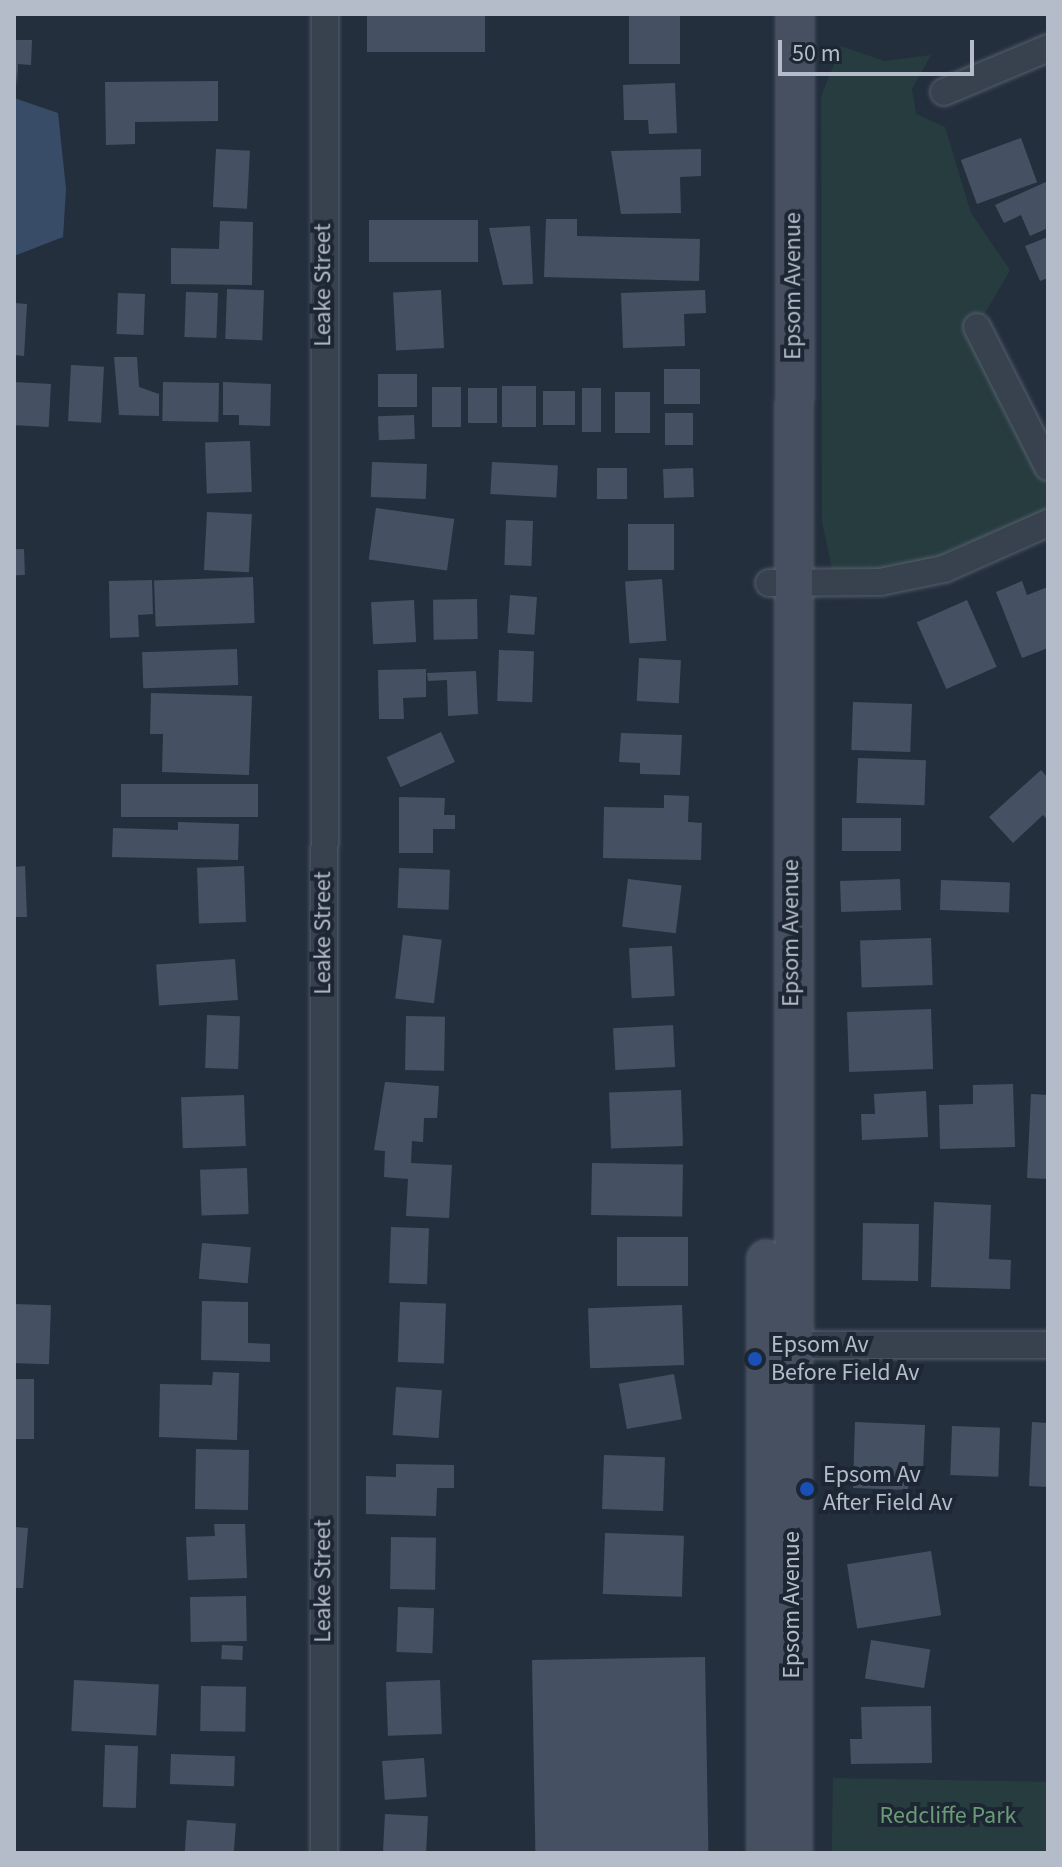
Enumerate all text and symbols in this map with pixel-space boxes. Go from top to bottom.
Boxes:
scale bar [782,24,978,74]
text: 50 m [792,36,841,71]
street label: Epsom Avenue [779,212,807,360]
street label: Leake Street [309,223,337,347]
street label: Epsom Avenue [777,859,805,1007]
street label: Leake Street [309,871,337,995]
place label: Epsom Av Before Field Av [771,1331,919,1387]
marker: Epsom Av Before Field Av [746,1350,764,1368]
place label: Epsom Av After Field Av [823,1461,953,1517]
marker: Epsom Av After Field Av [798,1480,816,1498]
street label: Leake Street [309,1519,337,1643]
street label: Epsom Avenue [778,1531,806,1679]
park label: Redcliffe Park [880,1802,1016,1830]

